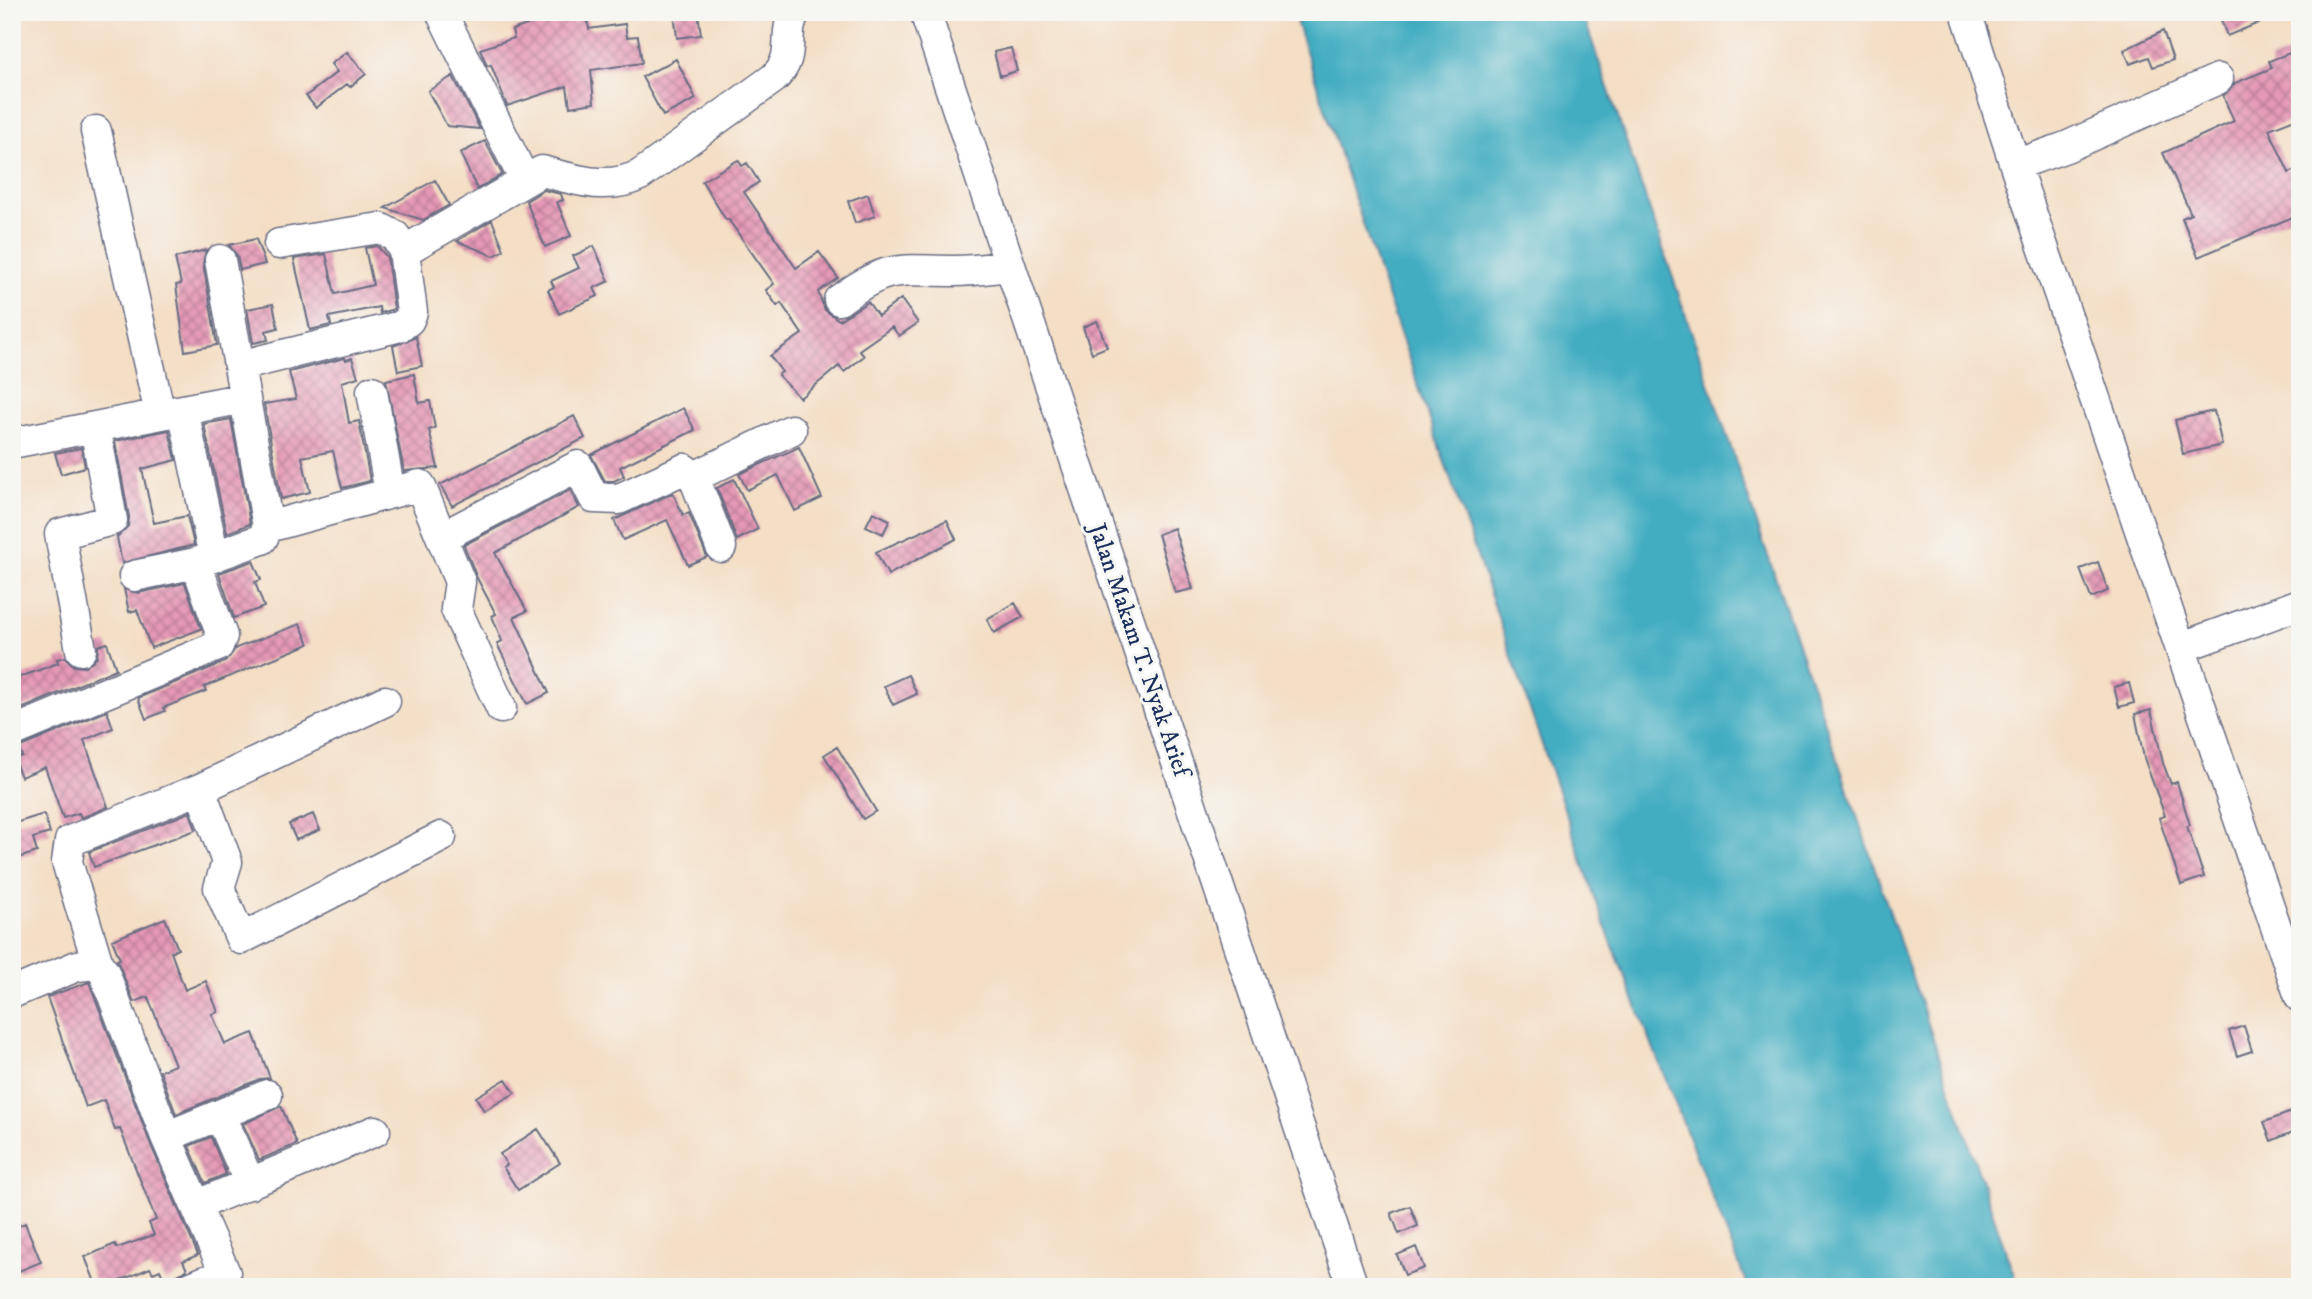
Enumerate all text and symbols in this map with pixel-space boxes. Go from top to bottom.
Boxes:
street label: Jalan Makam T. Nyak Arief [1081,518,1197,784]

